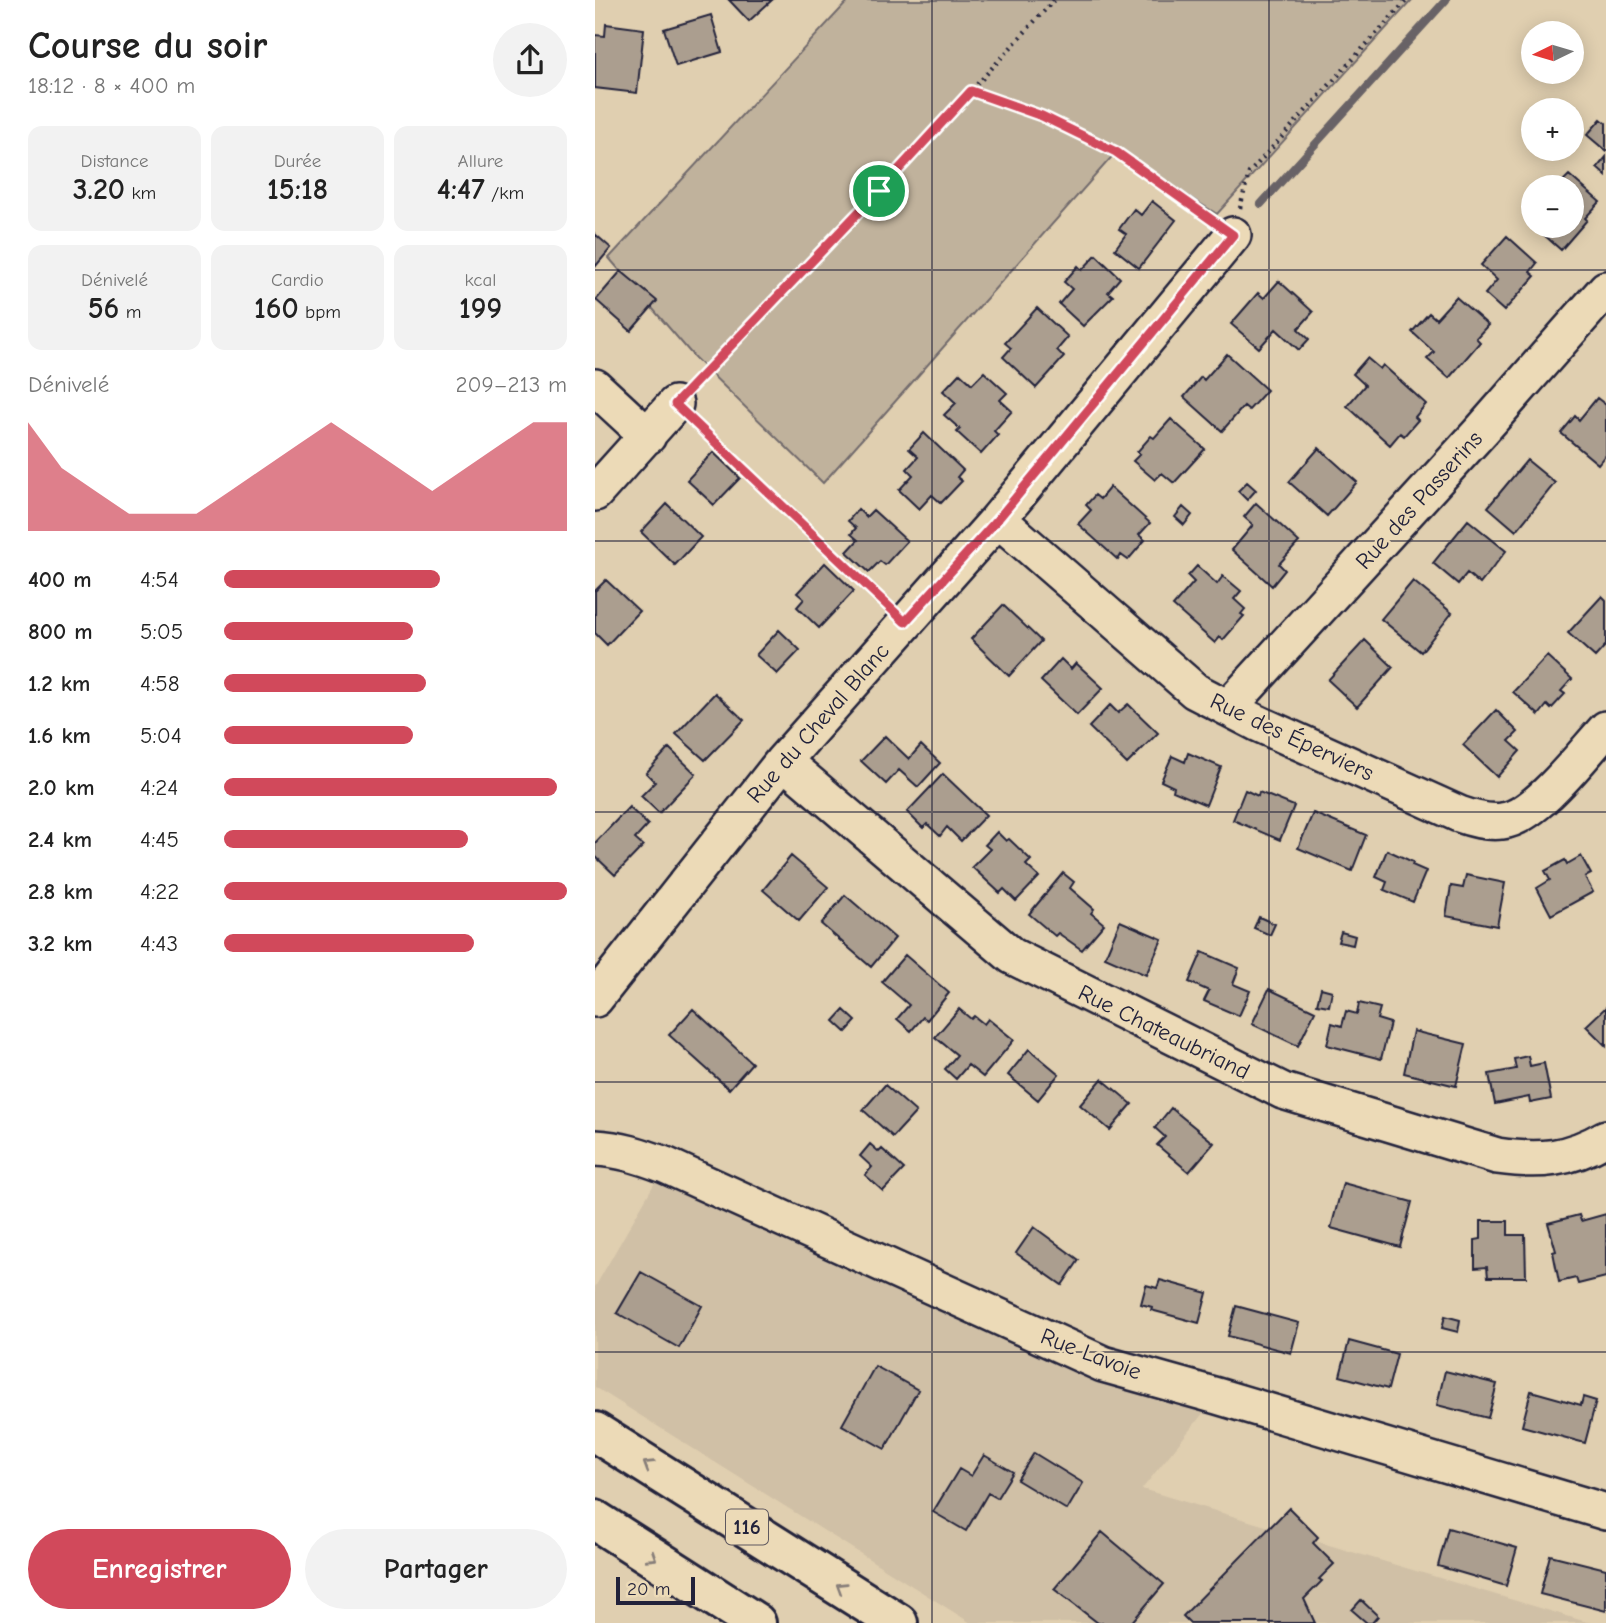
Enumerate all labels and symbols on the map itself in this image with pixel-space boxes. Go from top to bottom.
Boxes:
north arrow [1521,21,1584,84]
pin [849,161,909,221]
street label: Rue des Passerins [1350,425,1488,575]
street label: Rue du Cheval Blanc [741,638,895,808]
street label: Rue des Éperviers [1206,687,1378,787]
street label: Rue Chateaubriand [1074,979,1254,1085]
street label: Rue Lavoie [1037,1322,1145,1386]
one-way arrow [643,1461,656,1474]
road number: 116 [726,1510,768,1544]
one-way arrow [645,1548,658,1561]
scale bar [616,1574,695,1606]
one-way arrow [835,1582,848,1595]

